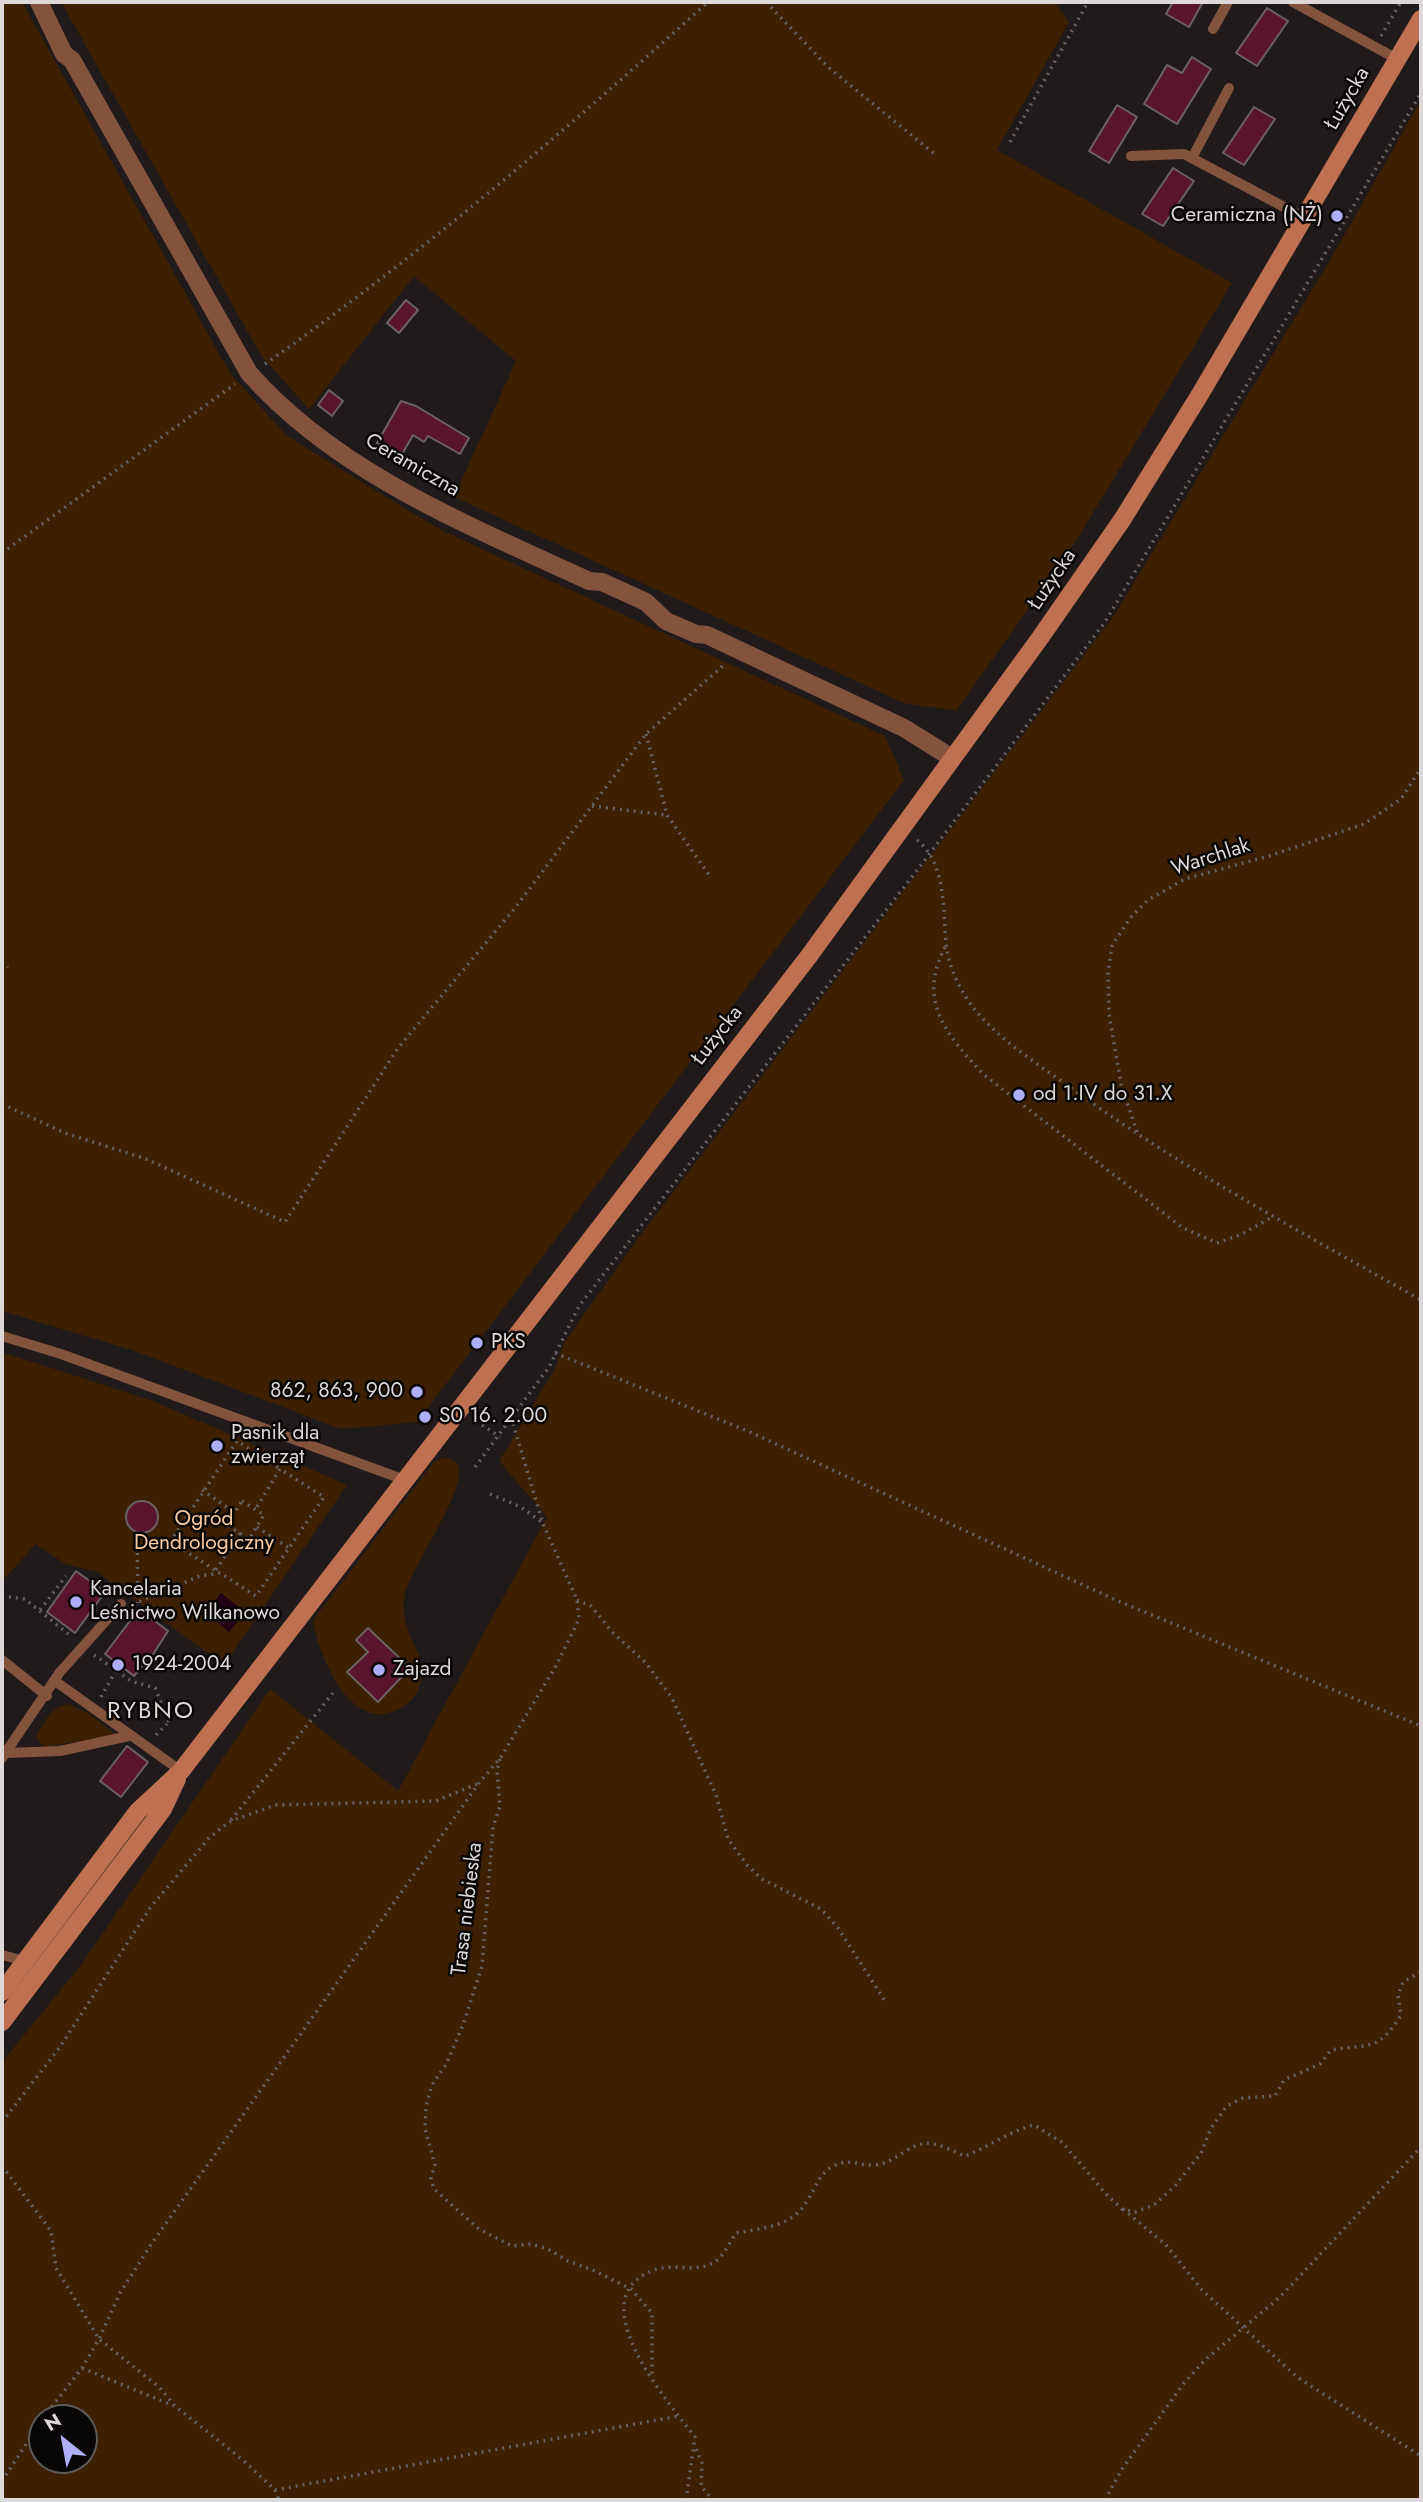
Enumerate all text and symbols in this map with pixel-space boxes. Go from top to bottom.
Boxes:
street label: Łużycka [1320,63,1376,135]
place label: Ceramiczna (NŻ) [1171,203,1323,229]
marker: Ceramiczna (NŻ) [1329,208,1345,224]
street label: Ceramiczna [360,429,464,503]
street label: Łużycka [1024,545,1082,615]
street label: Warchlak [1169,834,1253,882]
street label: Łużycka [687,1001,749,1071]
place label: od 1.IV do 31.X [1033,1082,1172,1108]
marker: od 1.IV do 31.X [1011,1087,1027,1103]
place label: PKS [491,1330,526,1356]
marker: PKS [469,1335,485,1351]
place label: 862, 863, 900 [270,1379,403,1405]
marker: 862, 863, 900 [409,1384,425,1400]
place label: S0 16. 2.00 [439,1404,547,1430]
marker: S0 16. 2.00 [417,1409,433,1425]
place label: Pasnik dla zwierząt [231,1421,319,1471]
marker: Pasnik dla zwierząt [209,1438,225,1454]
park label: Ogród Dendrologiczny [134,1507,274,1557]
place label: Kancelaria Leśnictwo Wilkanowo [90,1577,280,1627]
marker: Kancelaria Leśnictwo Wilkanowo [68,1594,84,1610]
place label: 1924-2004 [132,1652,232,1678]
marker: 1924-2004 [110,1657,126,1673]
place label: Zajazd [393,1657,452,1683]
marker: Zajazd [371,1662,387,1678]
district label: RYBNO [108,1698,194,1726]
street label: Trasa niebieska [447,1841,489,1977]
north arrow [28,2404,98,2474]
text: N [40,2407,66,2438]

